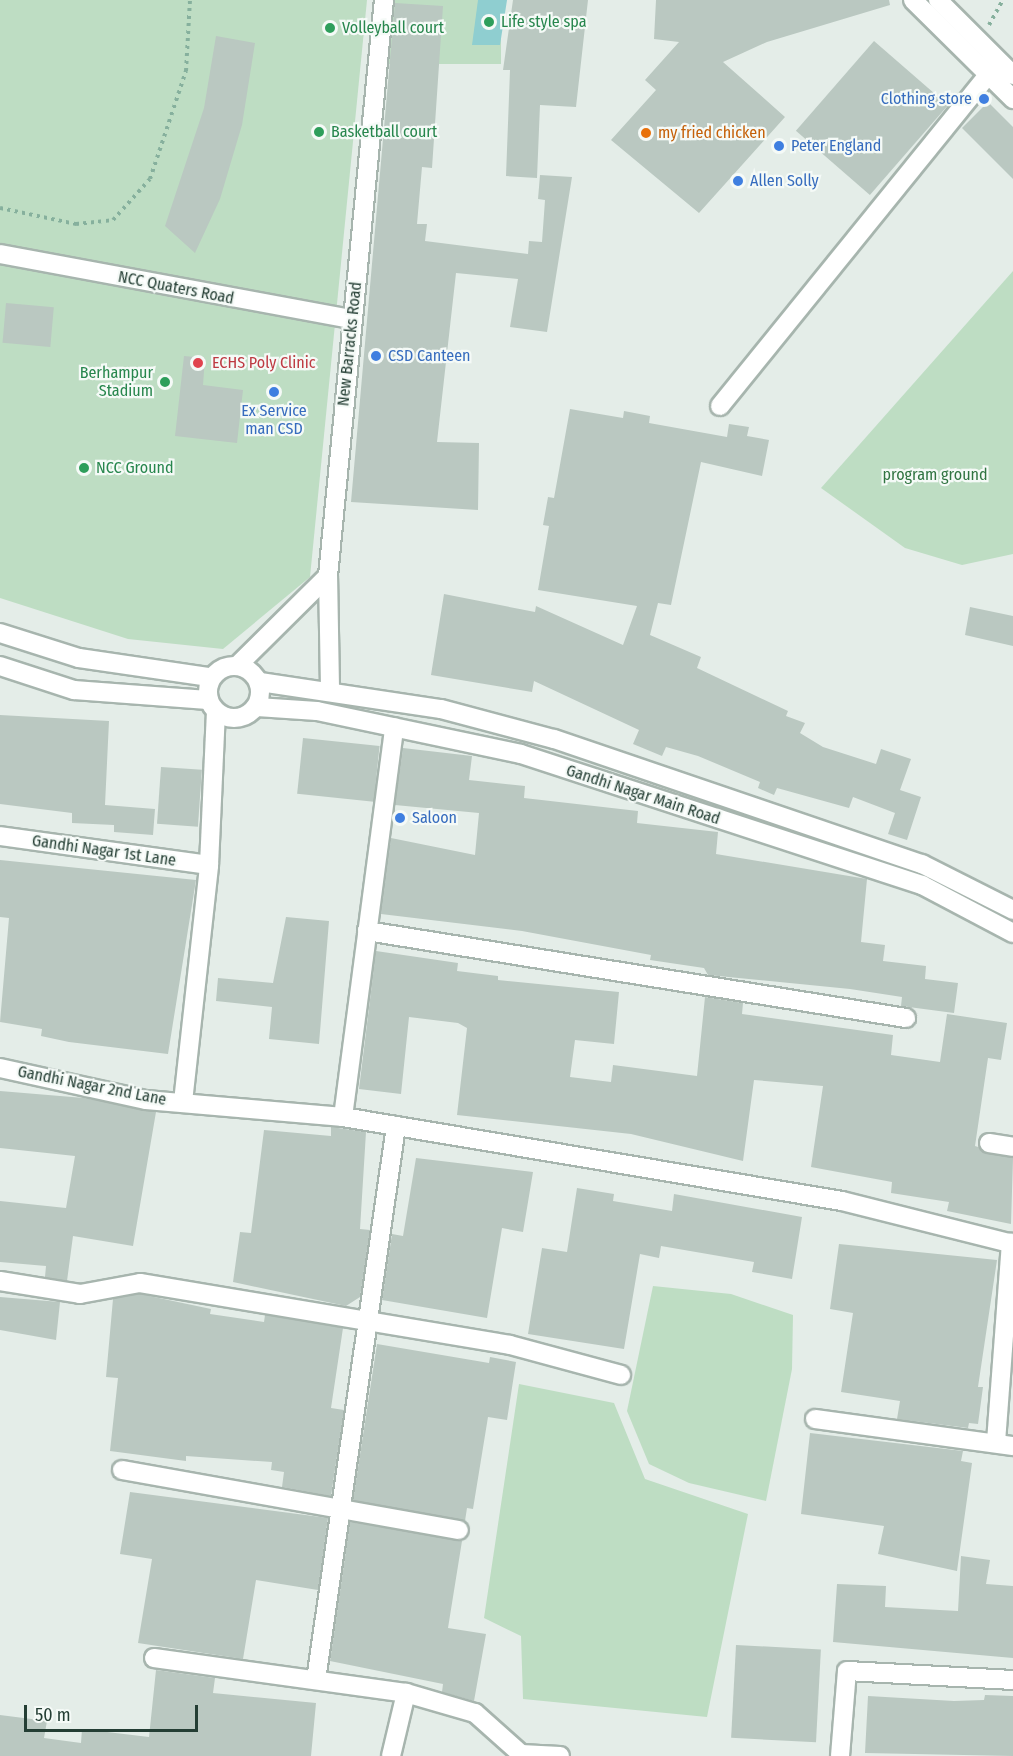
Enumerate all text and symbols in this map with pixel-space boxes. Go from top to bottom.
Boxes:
place label: Life style spa [501,12,587,32]
marker: Life style spa [482,15,496,29]
place label: Volleyball court [342,18,444,38]
marker: Volleyball court [323,21,337,35]
place label: Clothing store [881,89,972,109]
marker: Clothing store [977,92,991,106]
place label: Basketball court [331,122,437,142]
place label: my fried chicken [658,123,766,143]
marker: Basketball court [312,125,326,139]
marker: my fried chicken [639,126,653,140]
place label: Peter England [791,136,881,156]
marker: Peter England [772,139,786,153]
place label: Allen Solly [750,171,819,191]
marker: Allen Solly [731,174,745,188]
street label: NCC Quaters Road [116,267,236,309]
street label: New Barracks Road [334,281,366,407]
place label: CSD Canteen [388,346,470,366]
marker: CSD Canteen [369,349,383,363]
place label: ECHS Poly Clinic [212,353,316,373]
marker: ECHS Poly Clinic [189,354,207,372]
place label: Berhampur Stadium [80,363,153,401]
marker: Berhampur Stadium [158,375,172,389]
marker: Ex Service man CSD [267,385,281,399]
place label: Ex Service man CSD [241,401,307,439]
place label: NCC Ground [96,458,174,478]
marker: NCC Ground [77,461,91,475]
park label: program ground [882,465,988,485]
street label: Gandhi Nagar Main Road [564,761,722,829]
place label: Saloon [412,808,457,828]
marker: Saloon [393,811,407,825]
street label: Gandhi Nagar 1st Lane [31,831,177,871]
street label: Gandhi Nagar 2nd Lane [16,1062,168,1110]
scale bar [27,1693,201,1731]
text: 50 m [35,1704,71,1726]

